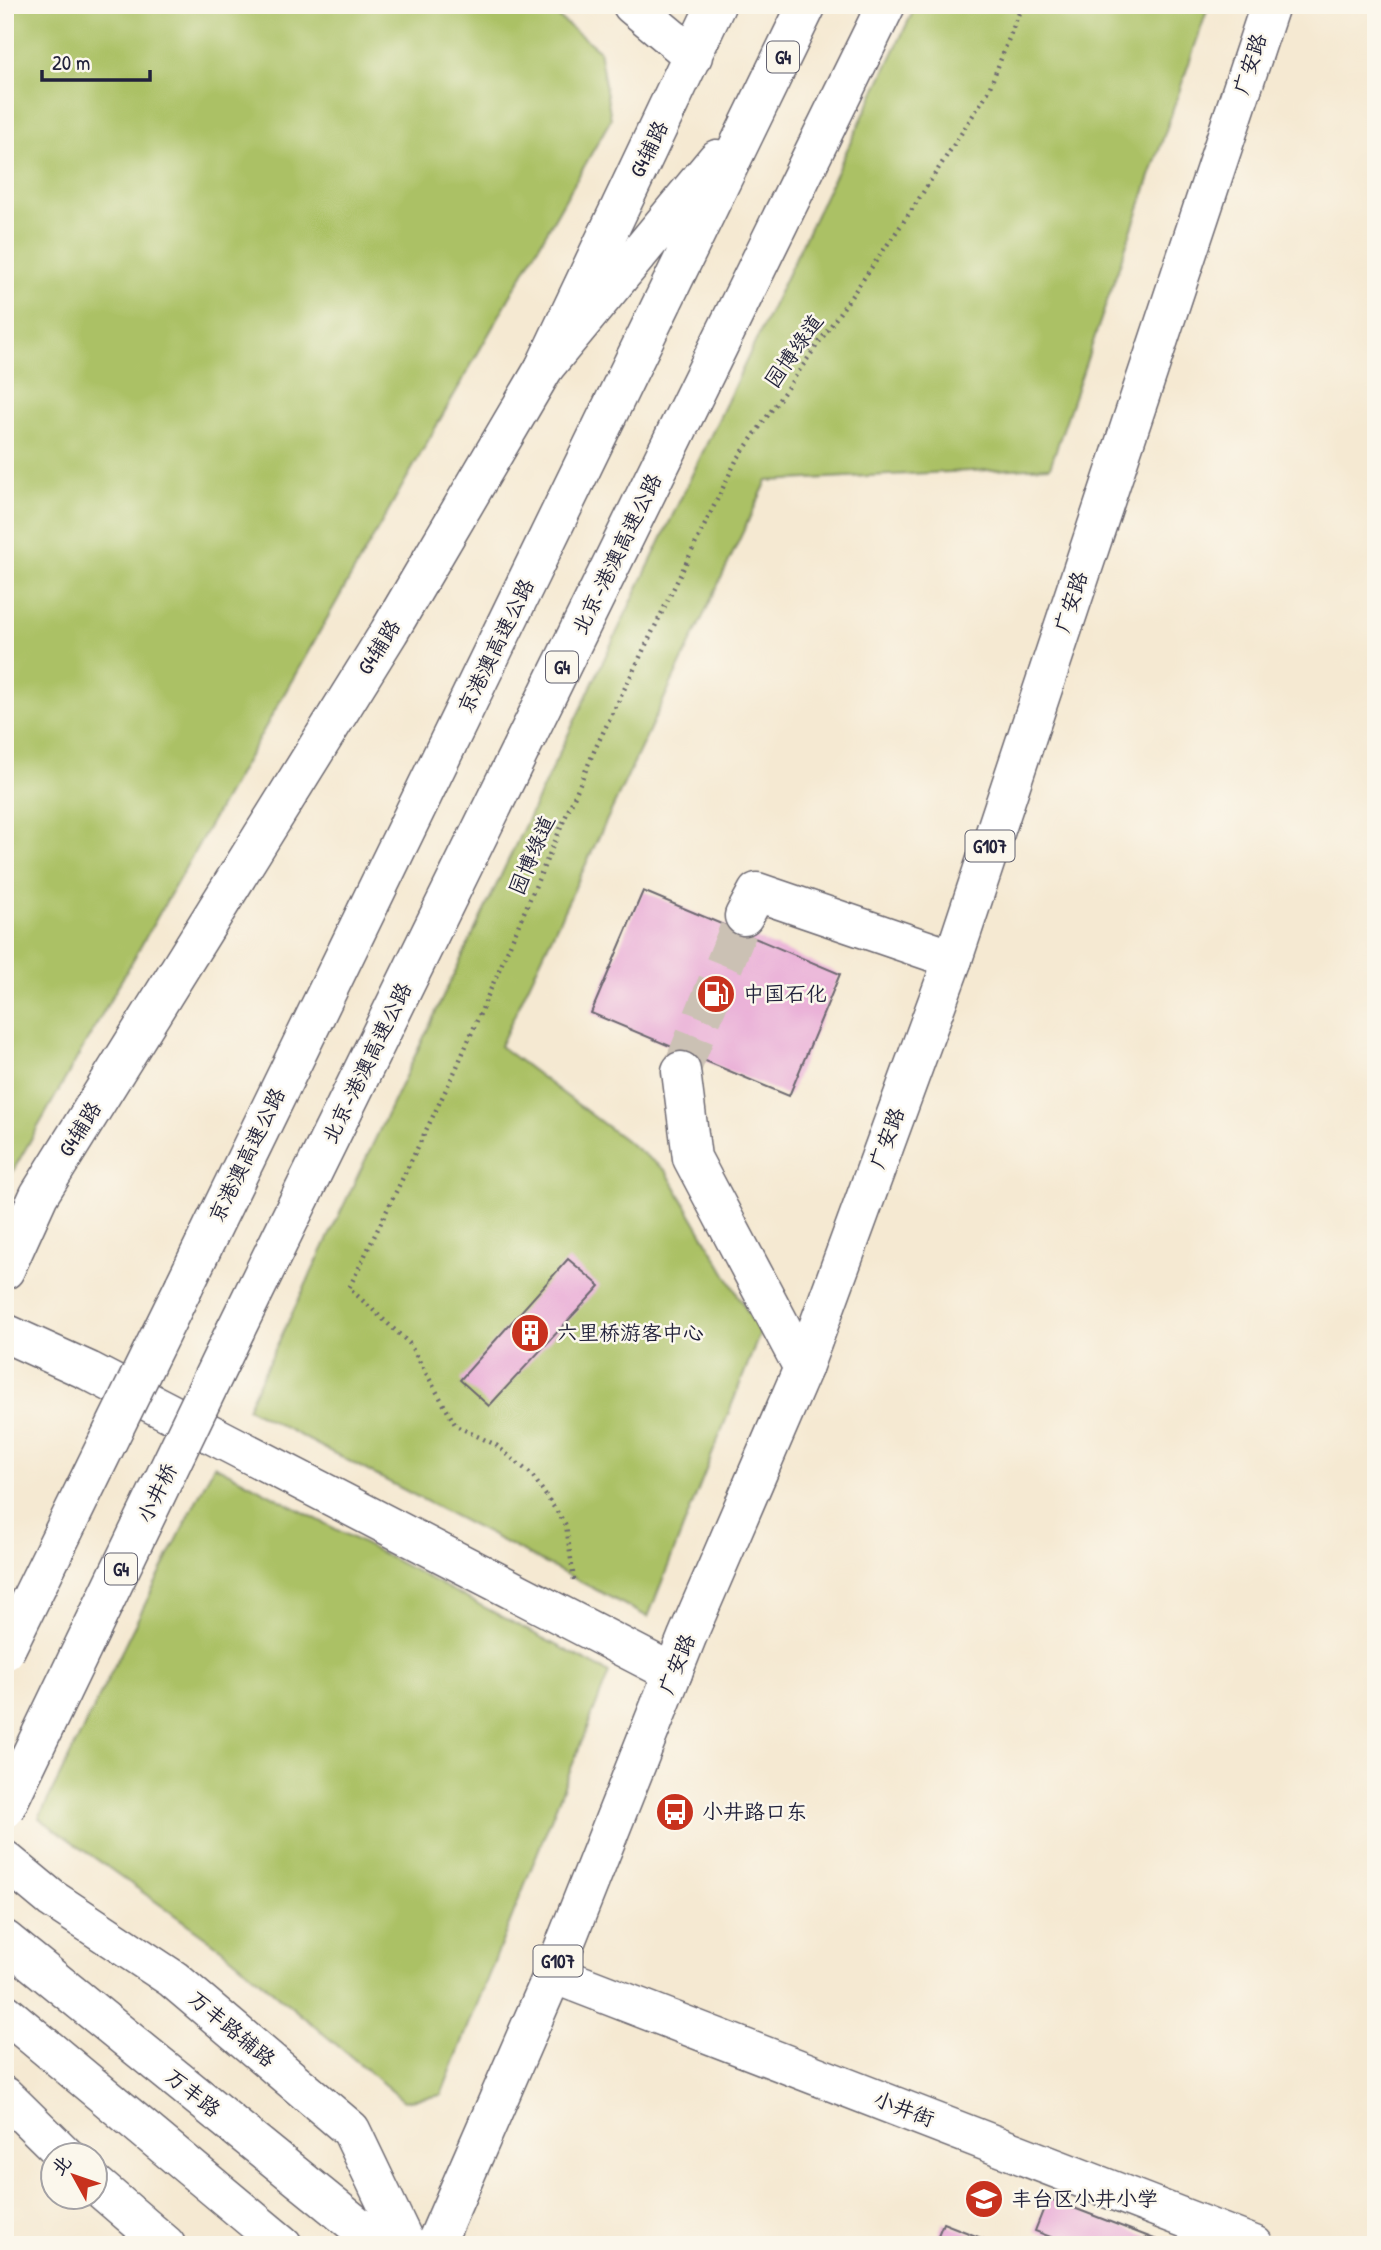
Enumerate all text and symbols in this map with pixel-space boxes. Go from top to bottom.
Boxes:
street label: 广安路 [1226,29,1273,98]
scale bar [42,38,150,82]
road number: G4 [767,41,799,72]
text: 20 m [52,48,90,77]
street label: G4辅路 [622,115,675,182]
street label: 园博绿道 [758,308,830,393]
street label: 北京-港澳高速公路 [565,468,668,639]
street label: 广安路 [1047,567,1094,636]
street label: 京港澳高速公路 [450,573,541,718]
street label: G4辅路 [350,614,407,680]
road number: G4 [546,652,578,682]
street label: 园博绿道 [502,810,561,899]
road number: G107 [965,831,1014,862]
fuel station icon: 中国石化 [695,973,737,1015]
street label: 北京-港澳高速公路 [315,977,418,1148]
place label: 中国石化 [743,979,827,1008]
street label: 京港澳高速公路 [201,1082,292,1227]
street label: G4辅路 [51,1096,108,1162]
street label: 广安路 [862,1103,911,1172]
building icon: 六里桥游客中心 [509,1312,551,1354]
place label: 六里桥游客中心 [557,1318,704,1347]
street label: 小井桥 [130,1458,183,1527]
road number: G4 [105,1554,137,1584]
street label: 广安路 [651,1629,702,1698]
bus stop icon: 小井路口东 [654,1791,696,1833]
place label: 小井路口东 [702,1797,807,1826]
road number: G107 [534,1946,582,1977]
street label: 万丰路辅路 [183,1984,282,2073]
street label: 万丰路 [160,2062,227,2124]
street label: 小井街 [870,2084,939,2133]
north arrow [38,2142,108,2212]
text: 北 [45,2149,77,2181]
school or university icon: 丰台区小井小学 [963,2178,1005,2220]
place label: 丰台区小井小学 [1011,2184,1158,2213]

